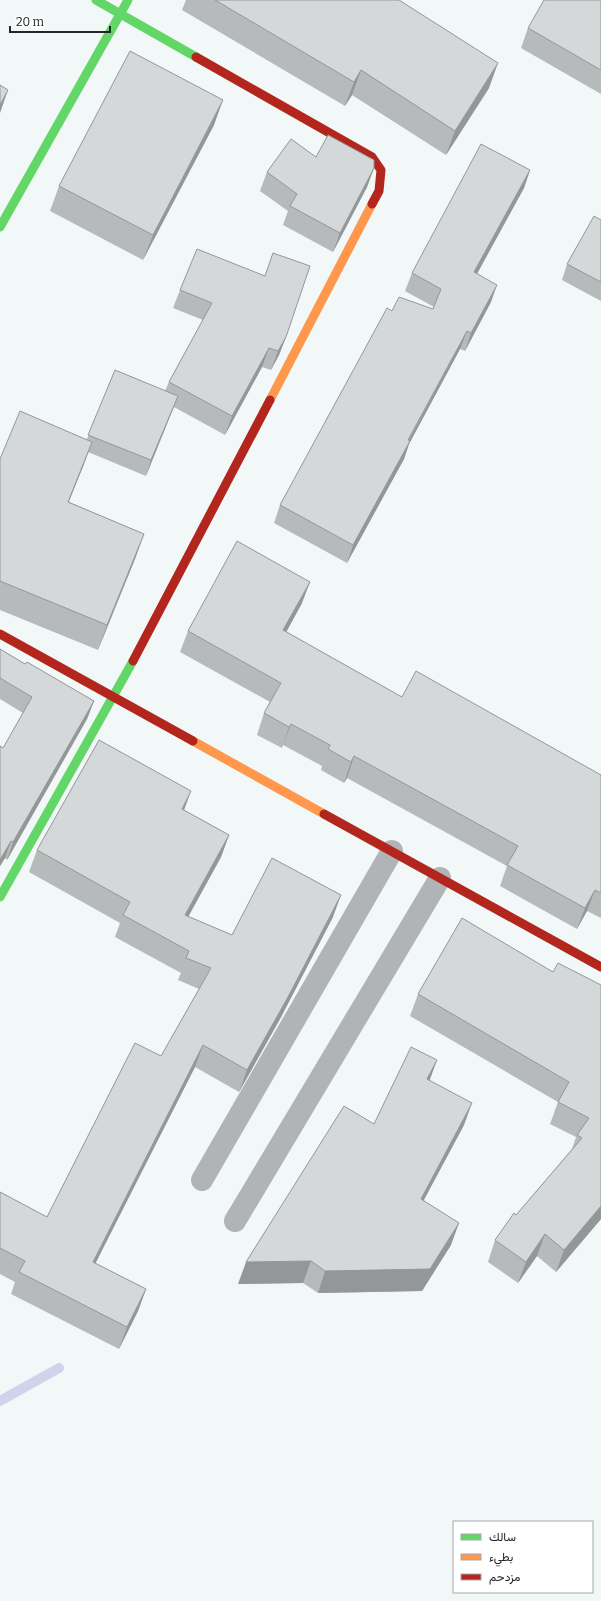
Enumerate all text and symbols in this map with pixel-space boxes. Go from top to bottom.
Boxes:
scale bar [10,8,110,34]
text: 20 m [16,15,45,29]
legend [453,1521,593,1593]
text: سالك [489,1530,516,1544]
text: بطيء [489,1550,513,1567]
text: مزدحم [489,1570,520,1585]

